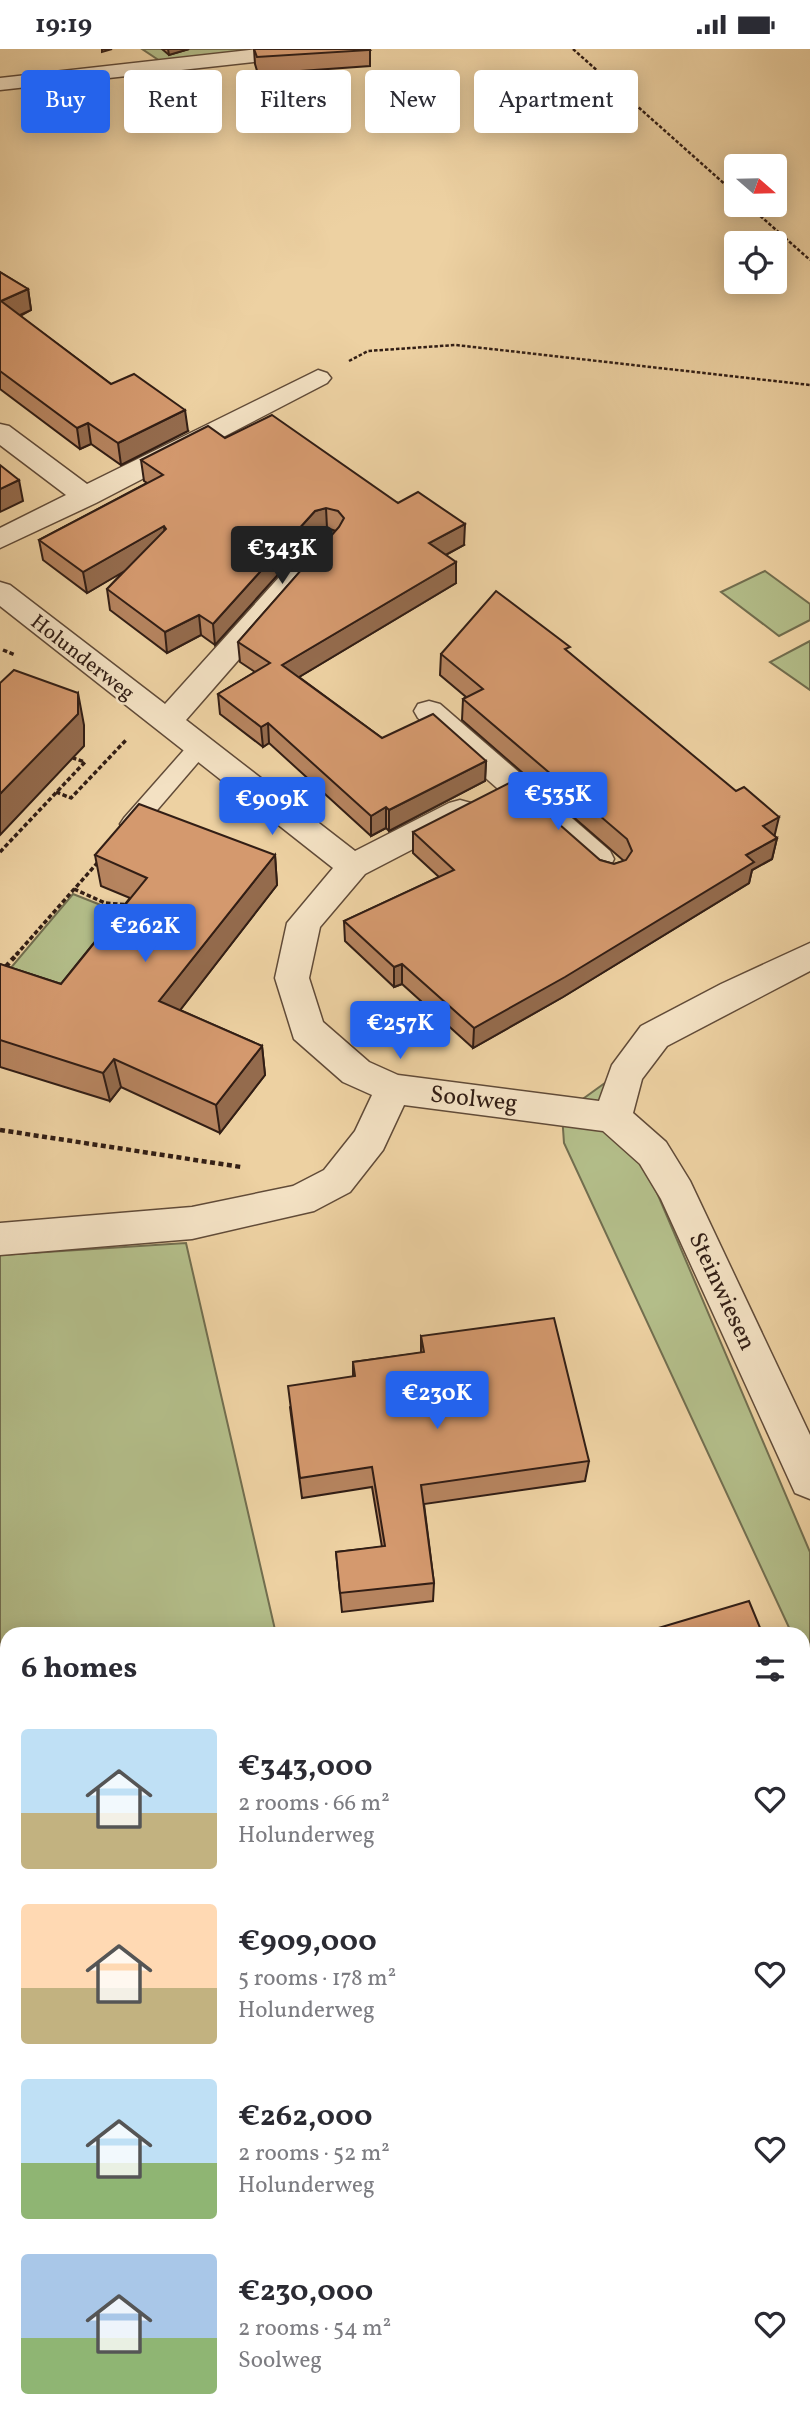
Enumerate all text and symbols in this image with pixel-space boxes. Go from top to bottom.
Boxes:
text: 19:19 [35,7,92,43]
chip: Buy [21,70,110,133]
chip: Rent [124,70,222,133]
chip: Filters [236,70,351,133]
chip: New [365,70,460,133]
chip: Apartment [474,70,638,133]
north arrow [724,154,788,217]
map controls [724,154,787,294]
button: locate [724,231,787,294]
pin: €343K [233,526,331,586]
text: €343K [247,533,317,565]
street label: Holunderweg [24,608,140,708]
pin: €535K [509,773,607,832]
pin: €909K [223,777,321,837]
text: €535K [524,779,592,811]
text: €909K [235,784,309,816]
pin: €262K [96,905,194,964]
text: €262K [110,911,180,943]
pin: €257K [351,1002,449,1061]
text: €257K [366,1008,434,1040]
street label: Soolweg [428,1078,519,1121]
street label: Steinwiesen [679,1227,763,1356]
pin: €230K [388,1371,486,1431]
text: €230K [402,1378,472,1410]
text: 6 homes [21,1648,137,1690]
icon: filters [751,1650,789,1688]
text: €343,000 [238,1746,373,1788]
icon: home [77,1757,161,1841]
icon: heart [751,1780,789,1818]
text: 2 rooms · 66 m² [238,1788,390,1820]
text: Holunderweg [238,1820,375,1852]
text: €909,000 [238,1921,377,1963]
icon: home [77,1932,161,2016]
icon: heart [751,1955,789,1993]
text: 5 rooms · 178 m² [238,1963,396,1995]
text: Holunderweg [238,1995,375,2027]
text: €262,000 [238,2096,372,2138]
icon: home [77,2107,161,2191]
icon: heart [751,2130,789,2168]
text: 2 rooms · 52 m² [238,2138,390,2170]
text: Holunderweg [238,2170,375,2202]
text: €230,000 [238,2271,373,2313]
icon: home [77,2282,161,2366]
icon: heart [751,2305,789,2343]
text: 2 rooms · 54 m² [238,2313,391,2345]
text: Soolweg [238,2345,322,2377]

